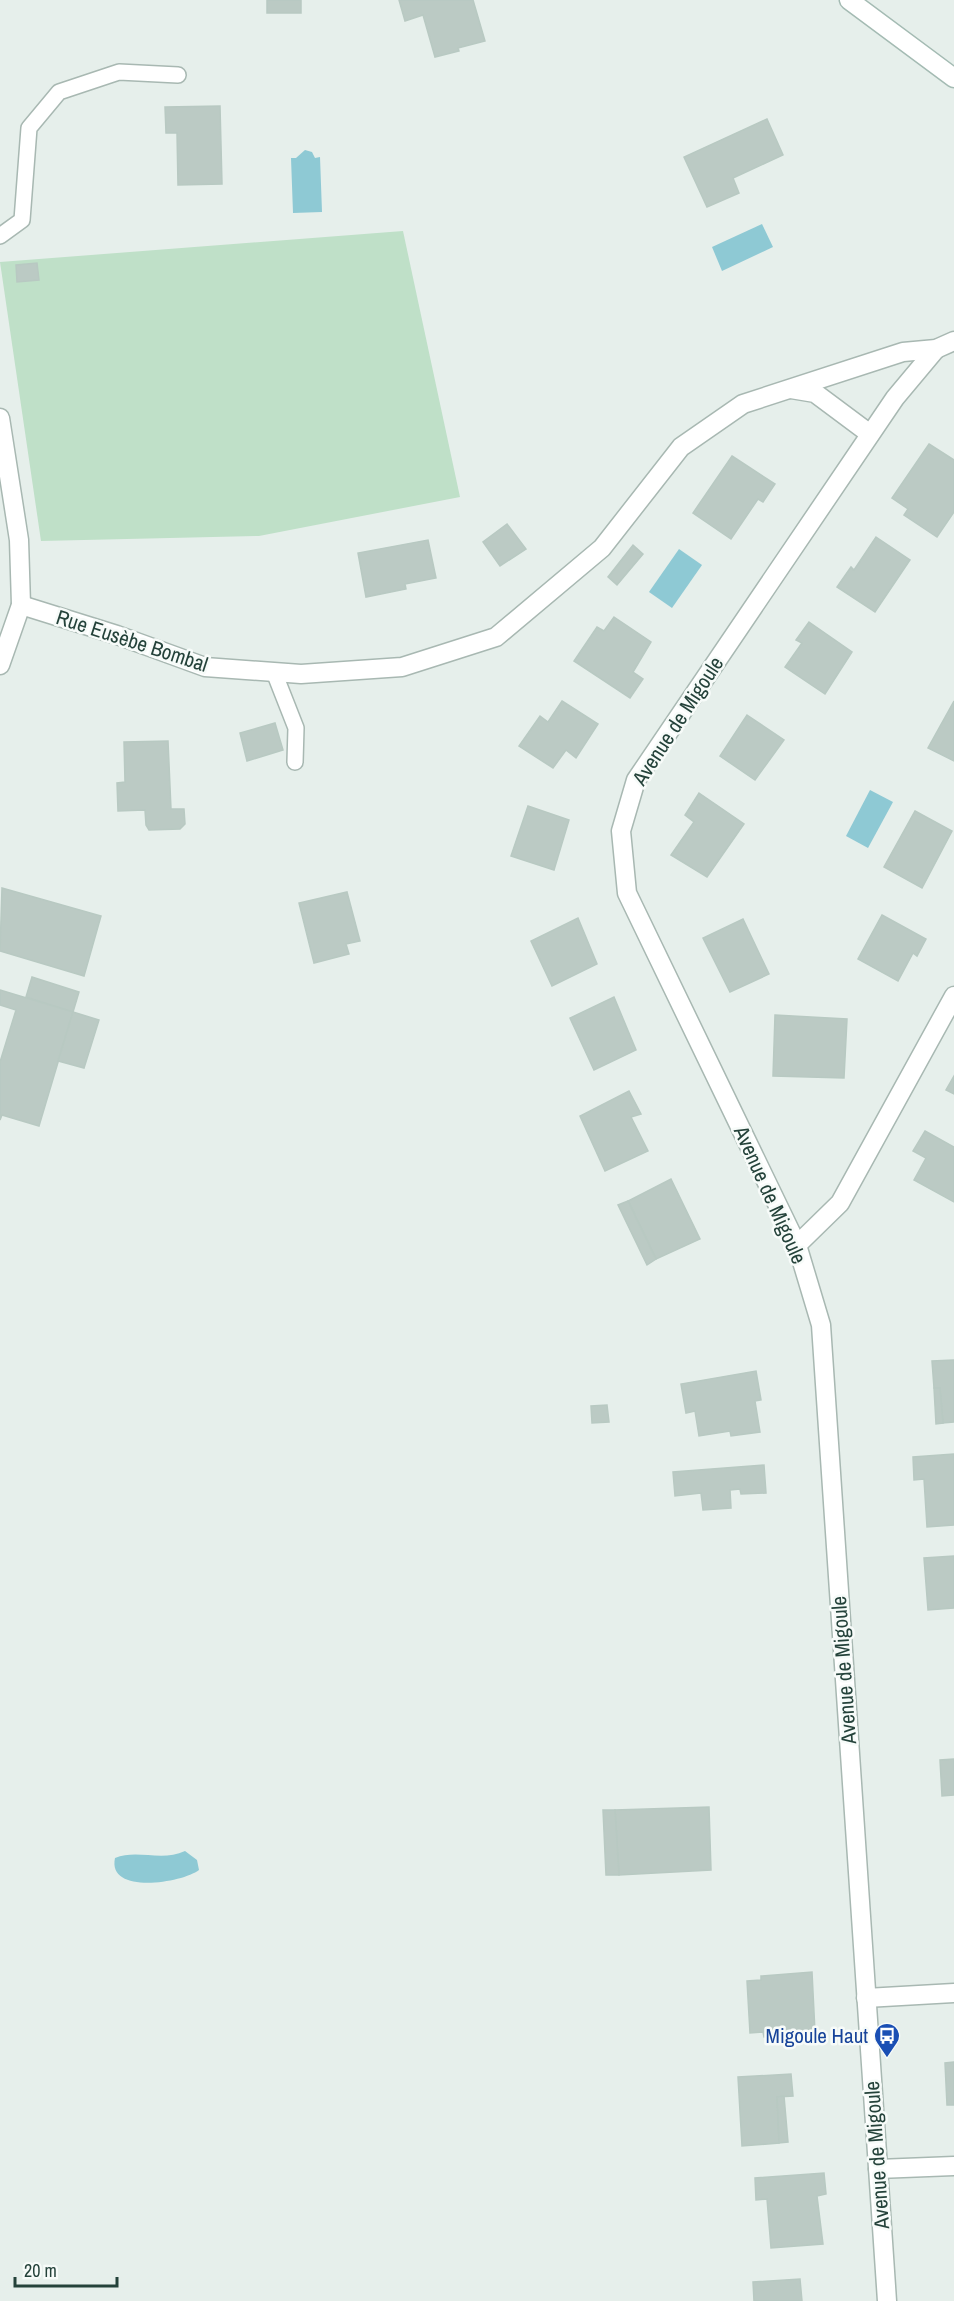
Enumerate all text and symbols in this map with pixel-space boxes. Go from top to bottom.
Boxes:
street label: Rue Eusèbe Bombal [53,602,212,679]
street label: Avenue de Migoule [625,651,730,792]
street label: Avenue de Migoule [727,1120,814,1268]
street label: Avenue de Migoule [824,1595,863,1746]
place label: Migoule Haut [766,2021,868,2050]
bus stop icon: Migoule Haut [872,2021,902,2059]
street label: Avenue de Migoule [857,2080,896,2231]
scale bar [15,2250,117,2288]
text: 20 m [24,2258,57,2283]

